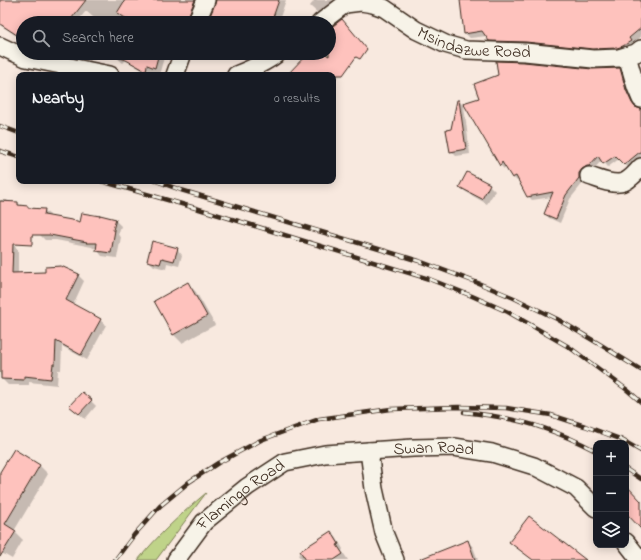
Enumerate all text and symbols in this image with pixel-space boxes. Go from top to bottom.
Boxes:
search box [16,16,336,60]
street label: Msindazwe Road [413,20,533,65]
icon: search [30,27,52,49]
text: Search here [62,27,134,49]
text: Nearby [32,86,84,111]
text: 0 results [274,89,320,108]
street label: Swan Road [393,434,476,463]
map controls [593,440,629,548]
button: + [593,440,629,476]
street label: Flamingo Road [189,453,290,536]
button: − [593,476,629,512]
button: layers [593,512,629,548]

